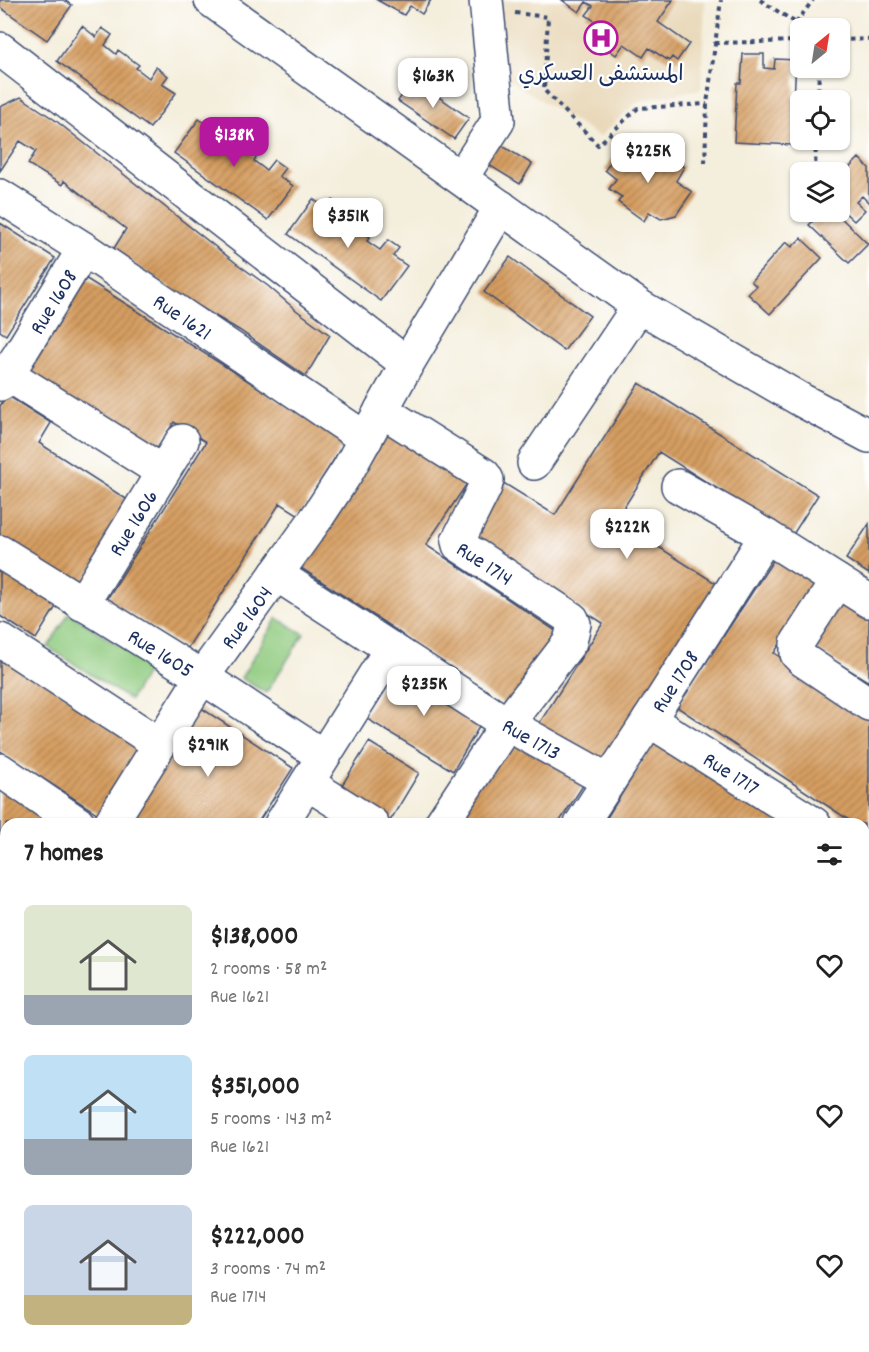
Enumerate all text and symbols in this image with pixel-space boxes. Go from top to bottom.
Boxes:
north arrow [790,18,850,78]
map controls [790,18,850,222]
hospital icon: المستشفى العسكري [583,20,619,56]
pin: $163K [391,58,475,109]
place label: المستشفى العسكري [518,60,684,91]
text: $163K [412,63,454,91]
button: locate [790,90,850,150]
pin: $138K [192,117,276,168]
text: $138K [214,122,254,150]
pin: $225K [606,133,690,184]
text: $225K [625,138,671,166]
button: layers [790,162,850,222]
pin: $351K [306,198,390,249]
text: $351K [327,203,369,231]
street label: Rue 1608 [23,264,87,341]
street label: Rue 1621 [146,288,217,350]
street label: Rue 1606 [103,485,168,563]
pin: $222K [585,509,669,560]
text: $222K [604,514,650,542]
street label: Rue 1714 [449,535,518,595]
street label: Rue 1604 [215,580,282,657]
street label: Rue 1605 [121,623,199,687]
street label: Rue 1708 [645,645,709,720]
pin: $235K [382,666,466,717]
text: $235K [401,671,447,699]
street label: Rue 1713 [495,712,565,770]
pin: $291K [166,727,250,778]
text: $291K [187,732,229,760]
street label: Rue 1717 [696,746,764,805]
text: 7 homes [24,836,104,873]
icon: filters [813,838,846,871]
text: $138,000 [210,919,298,956]
icon: home [72,929,144,1001]
icon: heart [813,949,846,982]
text: 2 rooms · 58 m² [210,956,327,984]
text: Rue 1621 [210,984,269,1012]
text: $351,000 [210,1069,300,1106]
icon: home [72,1079,144,1151]
icon: heart [813,1099,846,1132]
text: 5 rooms · 143 m² [210,1106,332,1134]
text: Rue 1621 [210,1134,269,1162]
text: $222,000 [210,1219,305,1256]
icon: home [72,1229,144,1301]
icon: heart [813,1249,846,1282]
text: 3 rooms · 74 m² [210,1256,326,1284]
text: Rue 1714 [210,1284,266,1312]

